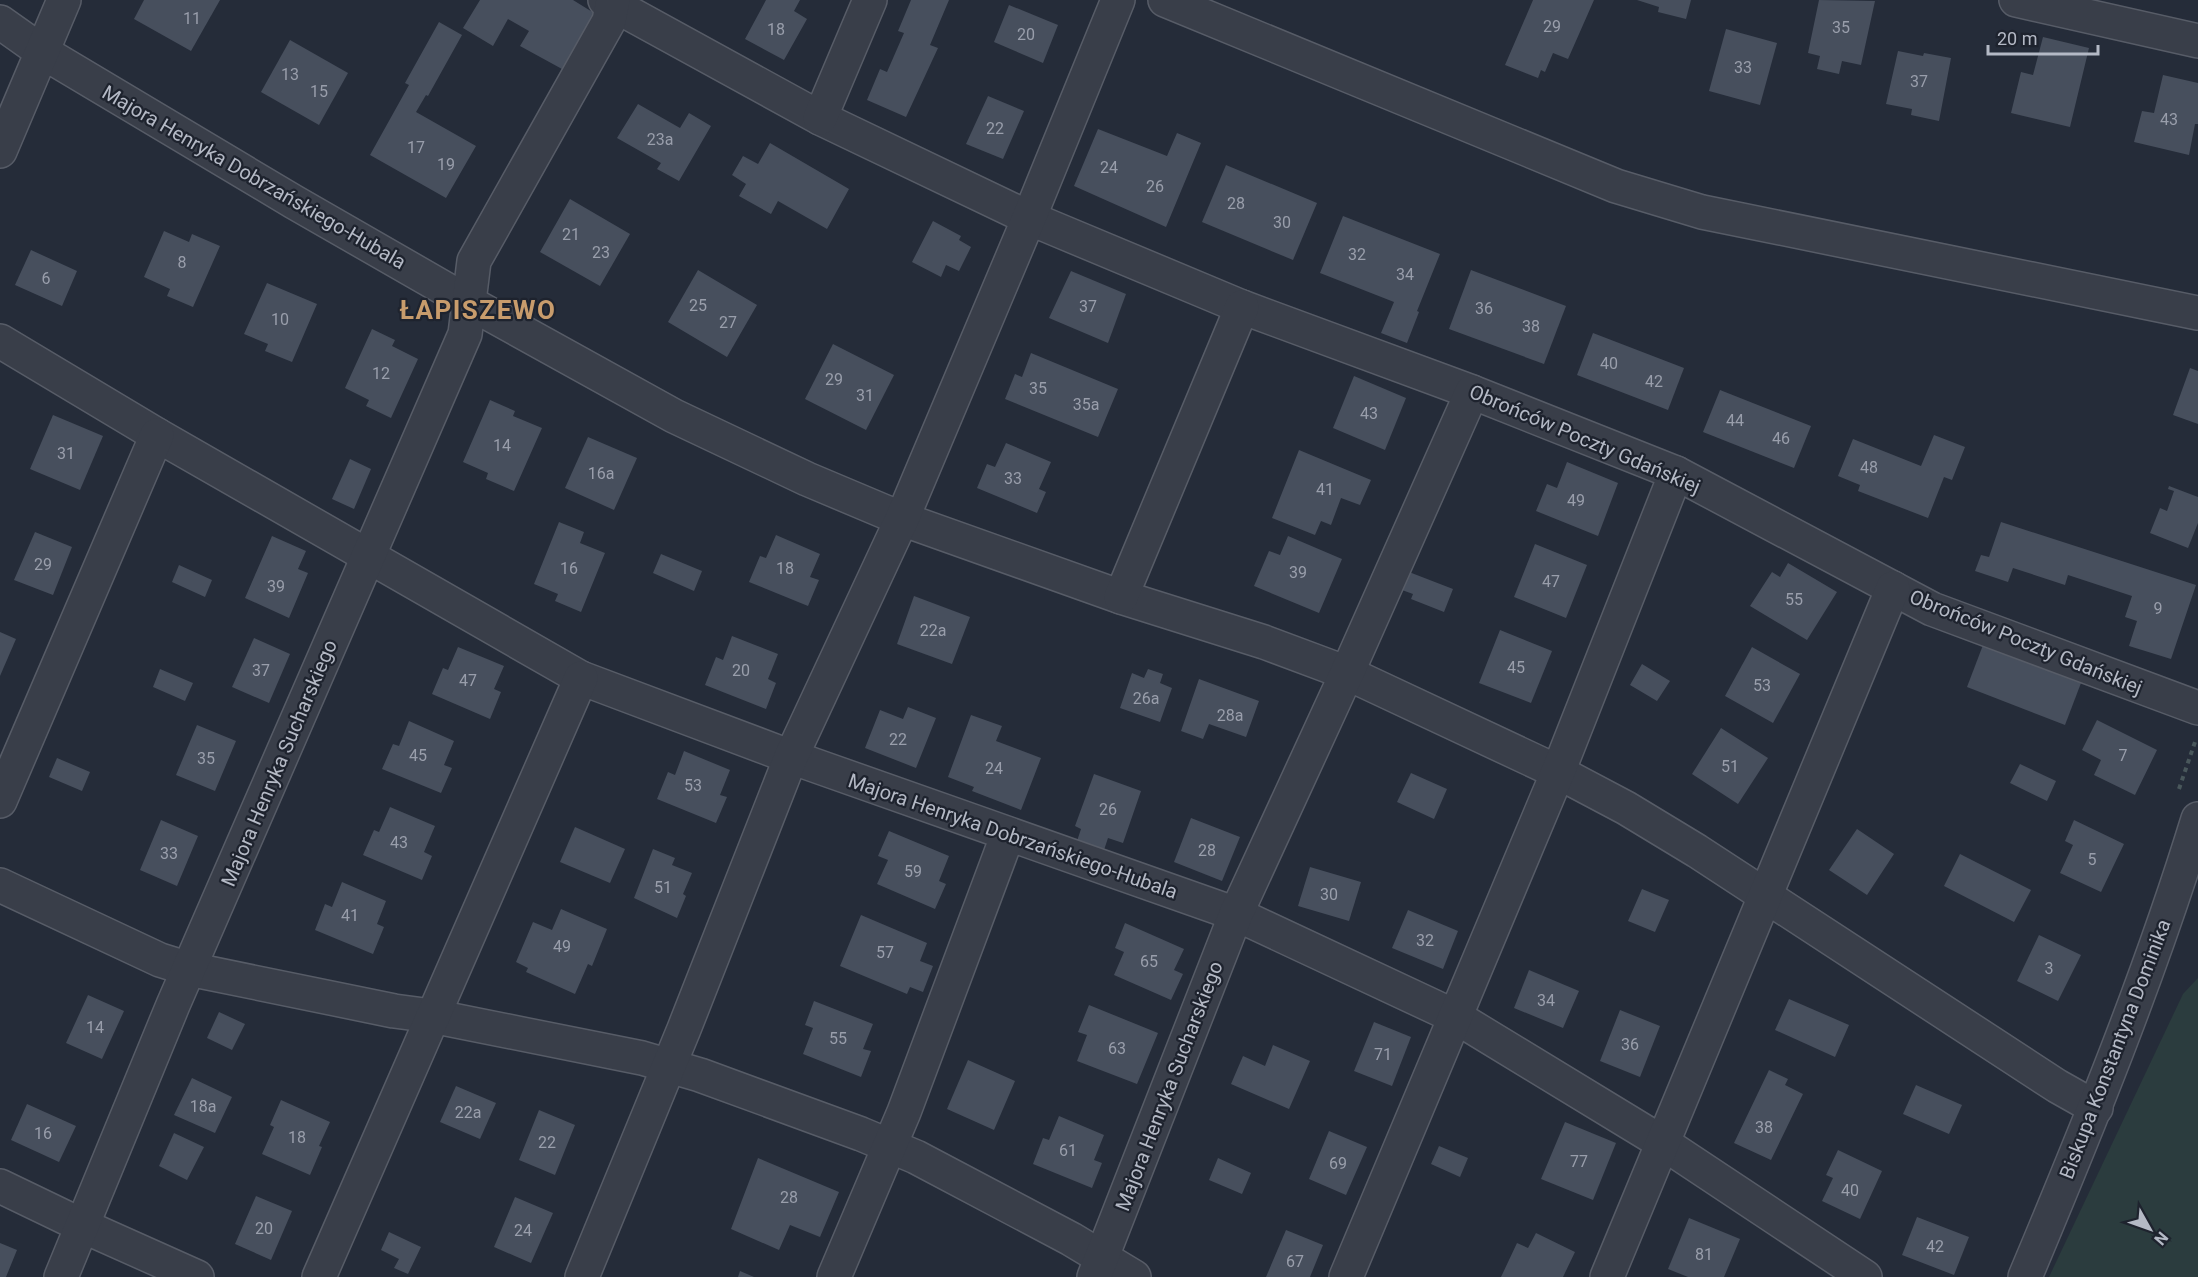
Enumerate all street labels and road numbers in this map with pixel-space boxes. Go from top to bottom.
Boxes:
street label: Majora Henryka Dobrzańskiego-Hubala [98,80,410,274]
street label: Obrońców Poczty Gdańskiej [1466,379,1704,499]
street label: Obrońców Poczty Gdańskiej [1906,584,2146,700]
street label: Majora Henryka Sucharskiego [216,636,342,890]
street label: Majora Henryka Dobrzańskiego-Hubala [845,768,1181,904]
street label: Biskupa Konstantyna Dominika [2054,916,2176,1182]
street label: Majora Henryka Sucharskiego [1110,958,1228,1214]

